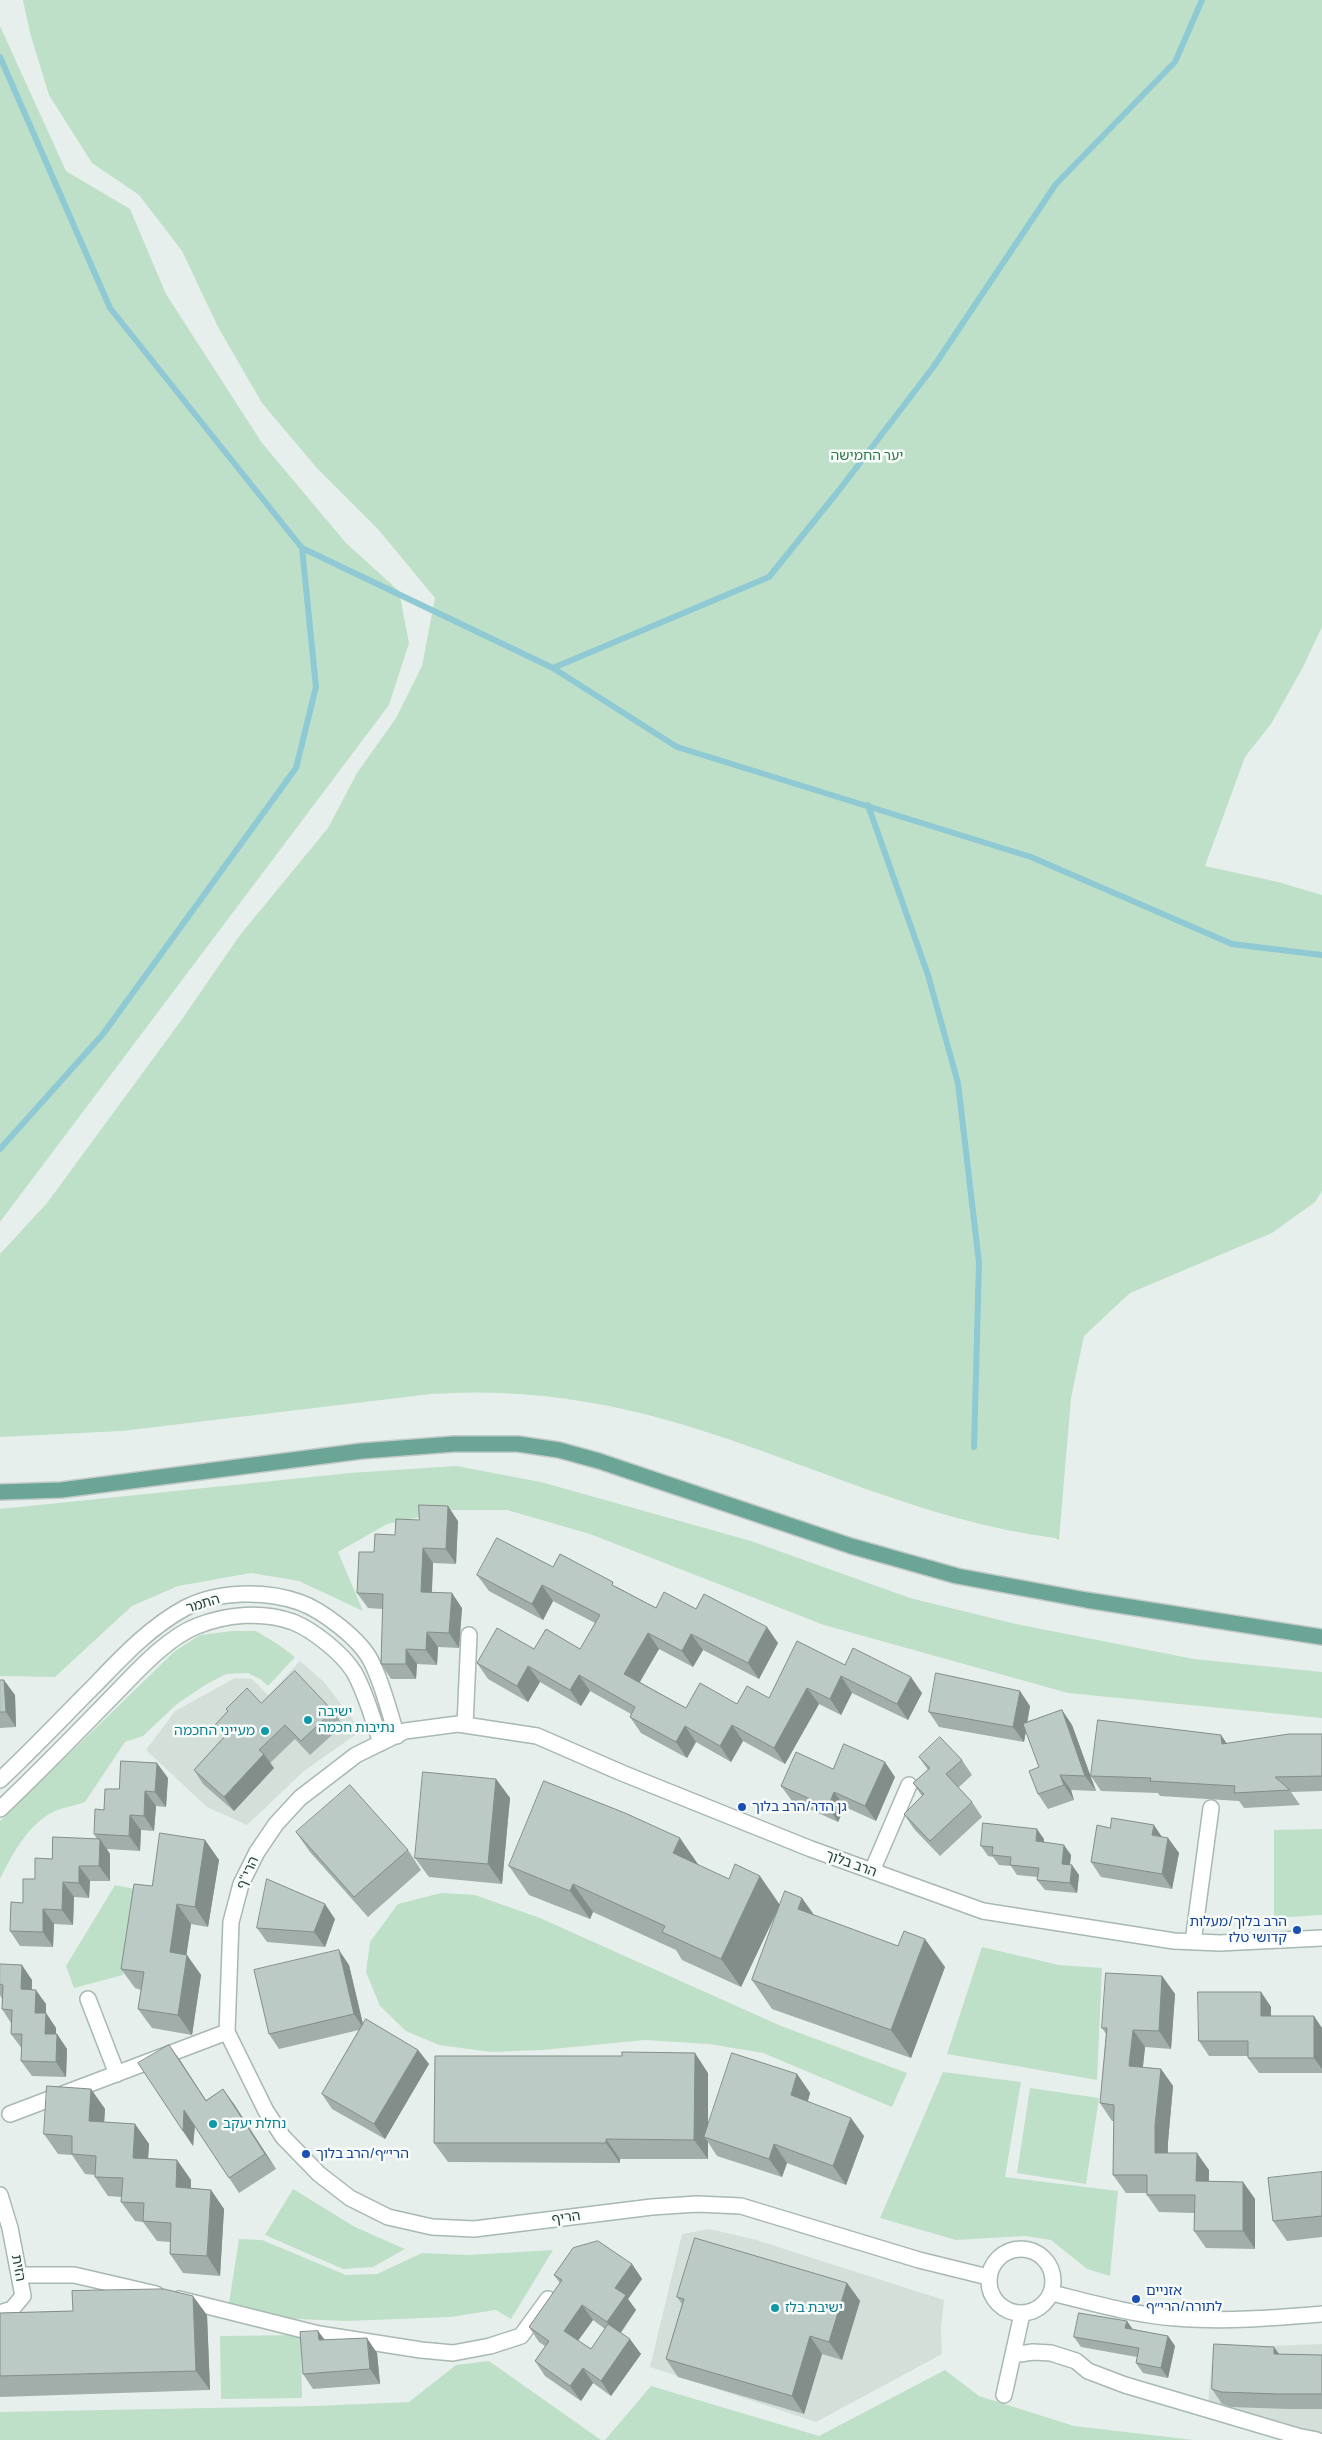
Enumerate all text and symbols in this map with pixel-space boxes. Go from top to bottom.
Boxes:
park label: יער החמישה [831,448,903,464]
street label: התמר [184,1591,222,1617]
place label: ישיבה נתיבות חכמה [318,1704,395,1736]
marker: ישיבה נתיבות חכמה [302,1714,314,1726]
place label: מעייני החכמה [174,1723,255,1739]
marker: מעייני החכמה [259,1725,271,1737]
place label: גן הדר/הרב בלוך [752,1799,847,1815]
marker: גן הדר/הרב בלוך [736,1801,748,1813]
street label: הרב בלוך [823,1847,879,1881]
street label: הרי"ף [233,1854,263,1892]
place label: הרב בלוך/מעלות קדושי טלז [1189,1914,1287,1946]
marker: הרב בלוך/מעלות קדושי טלז [1291,1924,1303,1936]
place label: נחלת יעקב [223,2116,286,2132]
marker: נחלת יעקב [207,2118,219,2130]
place label: הרי״ף/הרב בלוך [316,2146,409,2162]
marker: הרי״ף/הרב בלוך [300,2148,312,2160]
street label: הריף [551,2208,581,2228]
street label: הזית [7,2253,29,2283]
place label: אזניים לתורה/הרי״ף [1146,2283,1222,2316]
marker: אזניים לתורה/הרי״ף [1130,2293,1142,2305]
place label: ישיבת בלז [785,2300,843,2316]
marker: ישיבת בלז [769,2302,781,2314]

